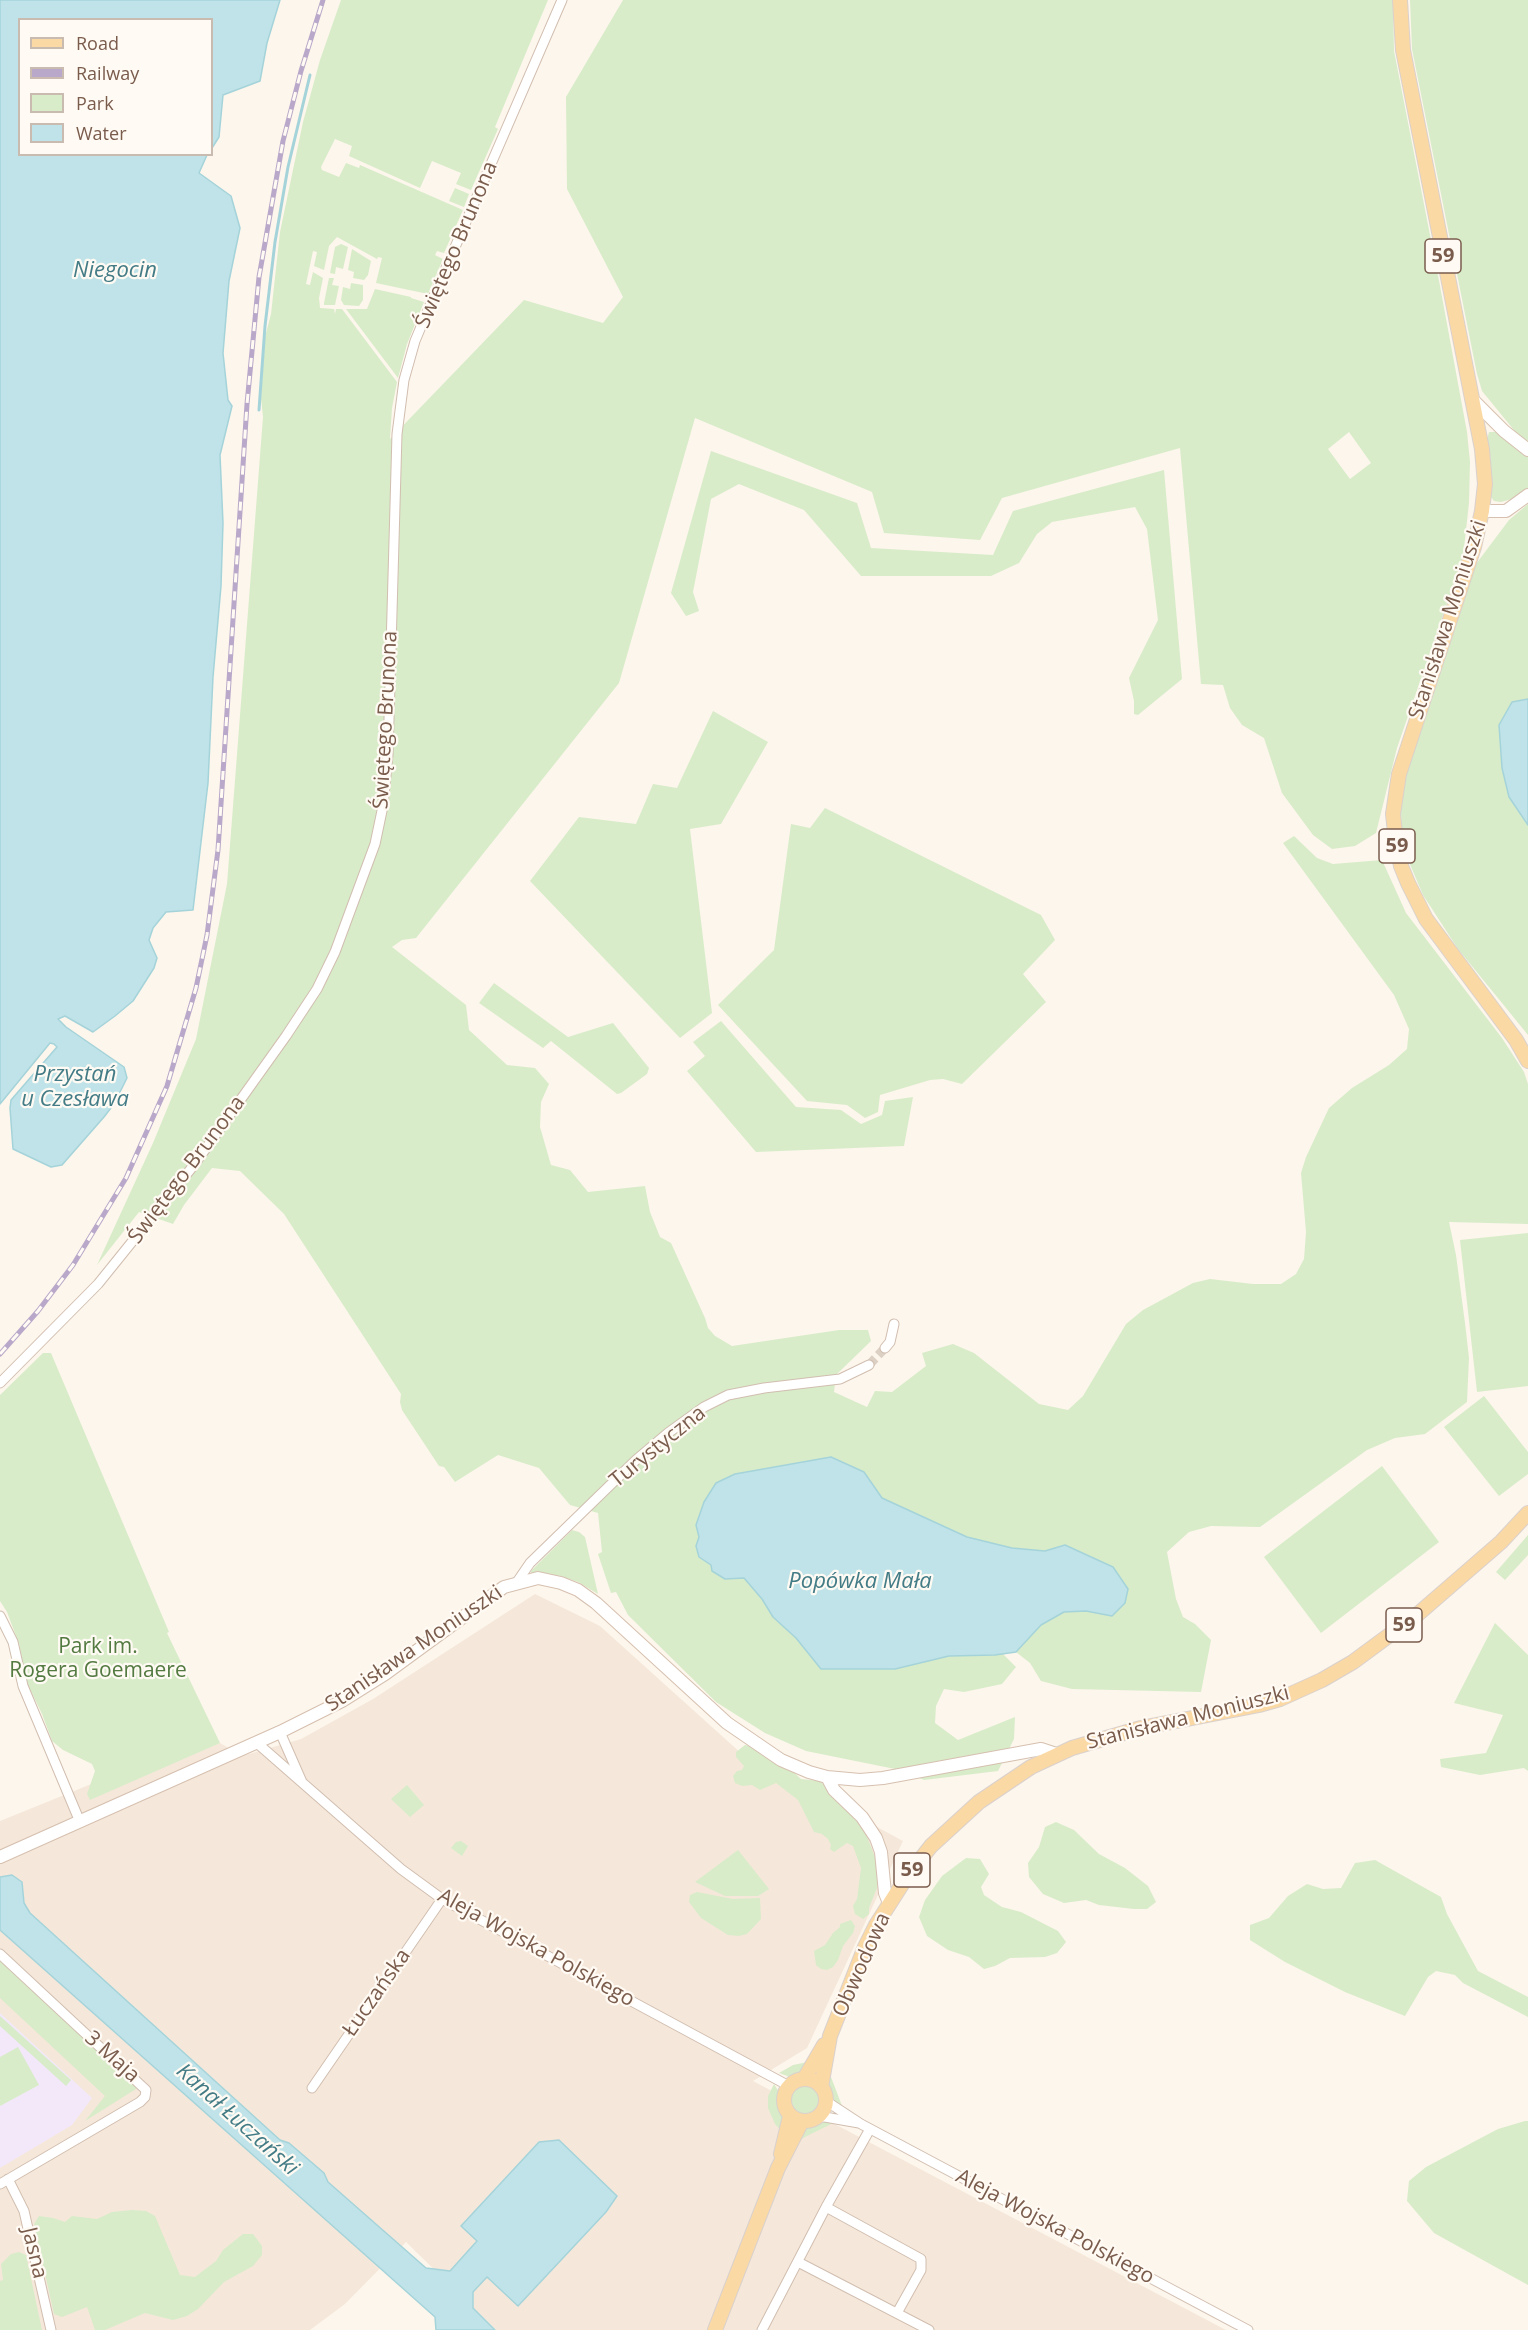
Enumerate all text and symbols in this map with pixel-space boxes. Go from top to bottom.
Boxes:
legend [18,18,213,156]
text: Road [76,31,119,55]
text: Railway [76,61,139,85]
text: Park [76,91,114,115]
text: Water [76,121,127,145]
street label: Świętego Brunona [410,158,504,332]
road number: 59 [1425,239,1461,273]
water label: Niegocin [73,258,157,284]
street label: Stanisława Moniuszki [1404,517,1492,723]
street label: Świętego Brunona [369,630,403,810]
road number: 59 [1379,829,1415,863]
water label: Przystań u Czesława [21,1062,129,1114]
street label: Świętego Brunona [123,1091,251,1249]
street label: Turystyczna [605,1401,711,1493]
water label: Popówka Mała [788,1569,932,1595]
street label: Stanisława Moniuszki [321,1580,507,1718]
road number: 59 [1386,1608,1422,1642]
park label: Park im. Rogera Goemaere [9,1634,187,1684]
street label: Stanisława Moniuszki [1084,1681,1292,1755]
road number: 59 [894,1853,930,1887]
street label: Aleja Wojska Polskiego [433,1883,639,2013]
street label: Obwodowa [828,1909,896,2021]
street label: Łuczańska [338,1944,416,2042]
street label: 3 Maja [79,2026,145,2088]
water label: Kanał Łuczański [171,2058,303,2182]
street label: Aleja Wojska Polskiego [952,2164,1158,2290]
street label: Jasna [16,2225,52,2281]

